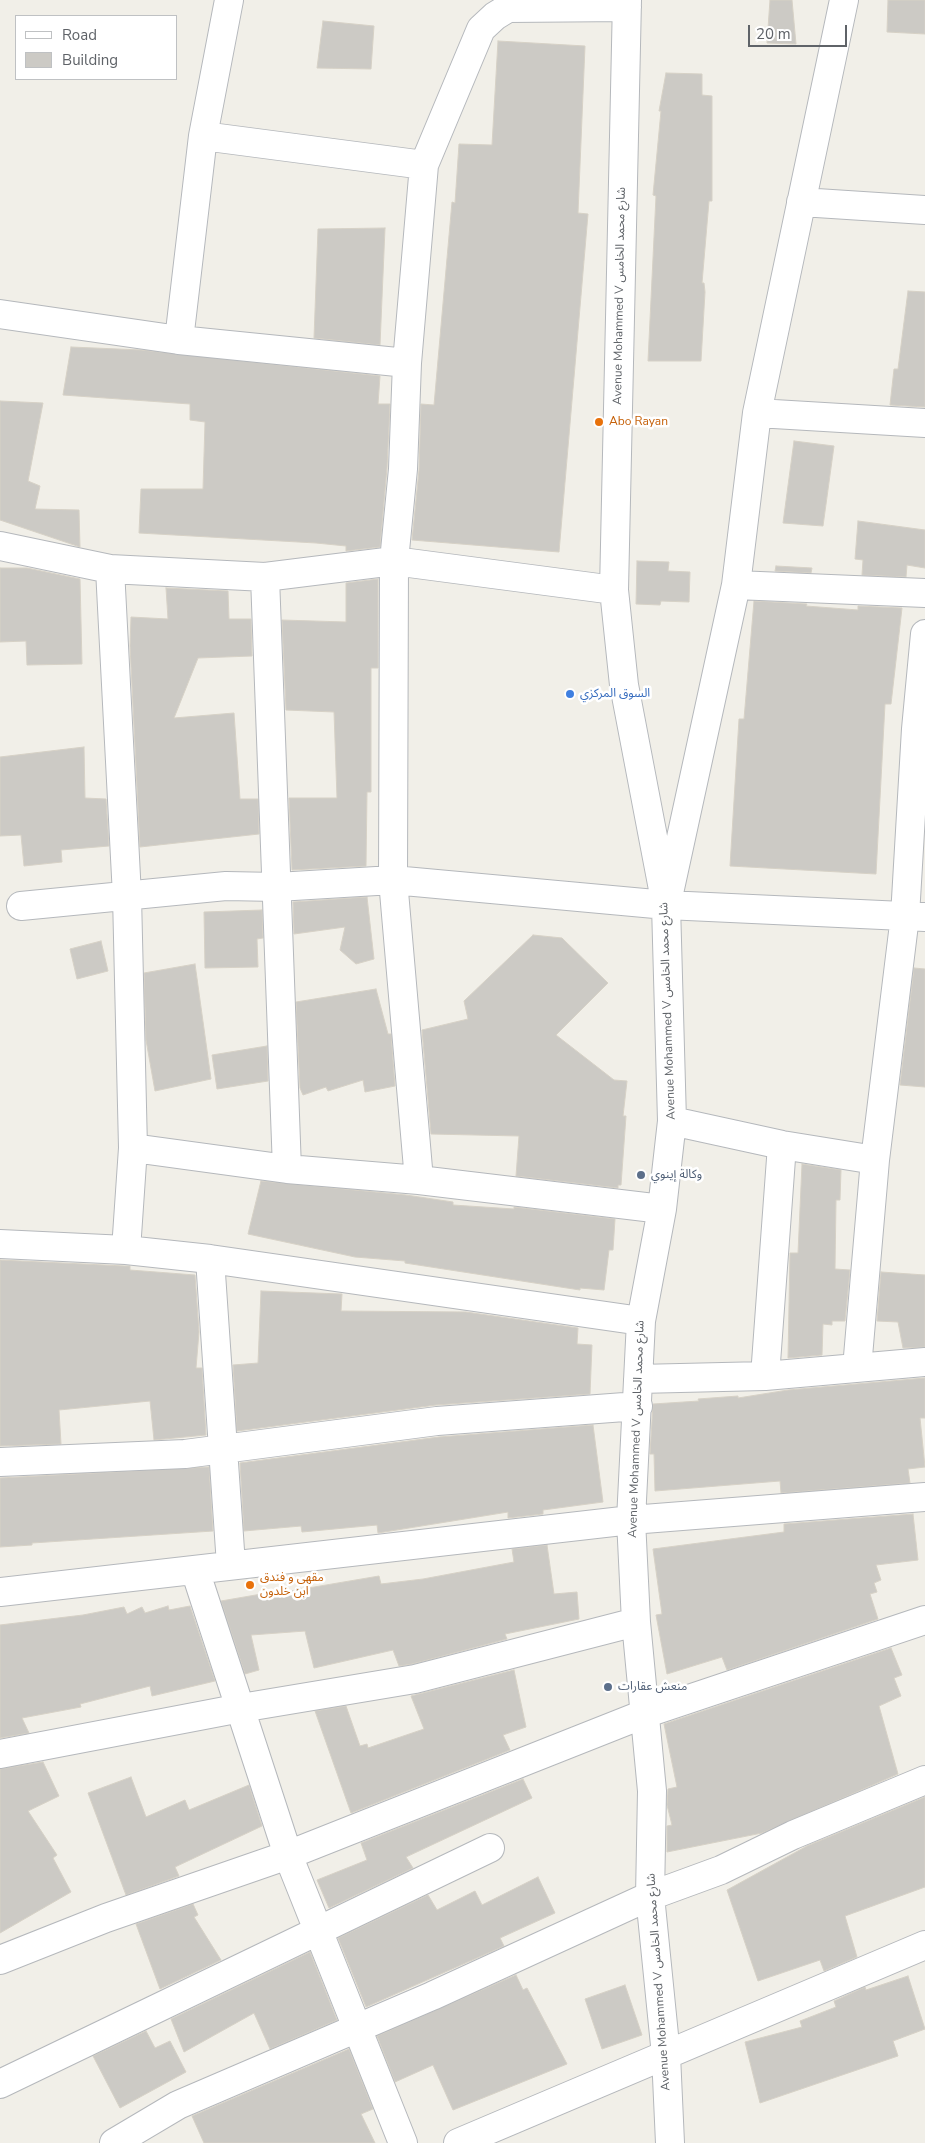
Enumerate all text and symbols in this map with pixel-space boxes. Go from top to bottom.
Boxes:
legend [15,15,178,80]
scale bar [750,15,849,47]
text: 20 m [756,24,791,44]
text: Road [62,25,97,45]
text: Building [62,50,118,70]
street label: Avenue Mohammed V شارع محمد الخامس [611,187,629,405]
place label: Abo Rayan [609,415,668,429]
marker: Abo Rayan [593,416,605,428]
place label: السوق المركزي [580,687,650,701]
marker: السوق المركزي [564,688,576,700]
street label: Avenue Mohammed V شارع محمد الخامس [657,902,679,1120]
place label: وكالة إينوي [651,1168,702,1182]
marker: وكالة إينوي [635,1169,647,1181]
street label: Avenue Mohammed V شارع محمد الخامس [626,1320,648,1538]
place label: مقهى و فندق ابن خلدون [260,1571,324,1599]
marker: مقهى و فندق ابن خلدون [244,1579,256,1591]
place label: منعش عقارات [618,1680,687,1694]
marker: منعش عقارات [602,1681,614,1693]
street label: Avenue Mohammed V شارع محمد الخامس [644,1873,674,2091]

